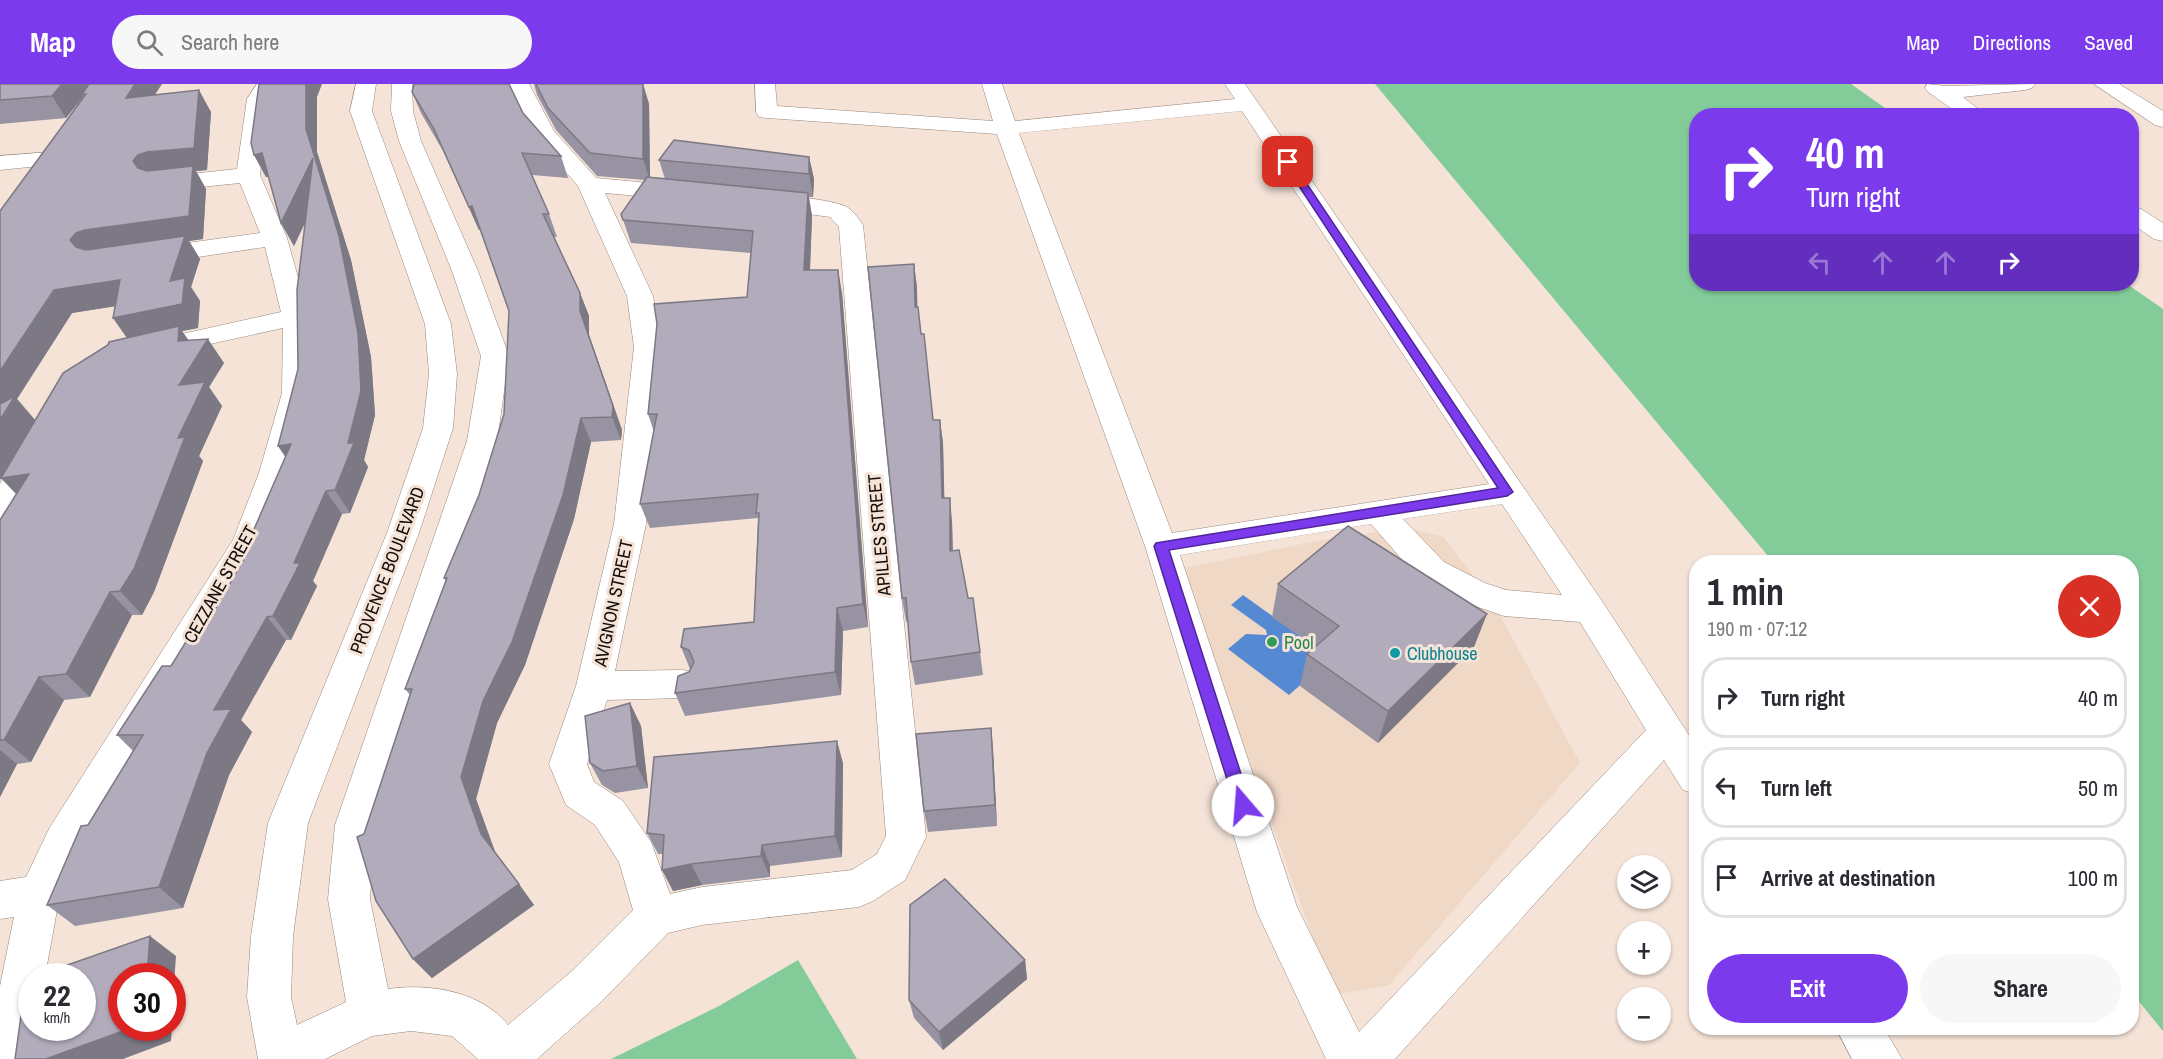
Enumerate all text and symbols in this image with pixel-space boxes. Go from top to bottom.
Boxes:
search box [112,15,532,69]
text: Map [30,23,76,61]
icon: search [133,26,166,59]
text: Search here [181,27,279,57]
text: Map [1906,28,1940,57]
text: Directions [1973,28,2051,57]
text: Saved [2084,28,2133,57]
text: 40 m [1806,125,1885,181]
icon: right [1707,132,1785,210]
pin [1262,136,1313,187]
icon: arrive [1271,145,1304,178]
text: Turn right [1806,179,1900,215]
icon: left [1803,246,1836,279]
icon: ahead [1866,246,1899,279]
icon: ahead [1929,246,1962,279]
icon: right [1992,246,2025,279]
street label: APILLES STREET [861,473,897,598]
street label: PROVENCE BOULEVARD [344,483,430,657]
street label: CEZZANE STREET [177,521,263,647]
street label: AVIGNON STREET [587,537,639,670]
text: 1 min [1707,568,1784,616]
button: close [2058,575,2121,638]
text: 190 m · 07:12 [1707,615,1807,642]
place label: Pool [1284,630,1314,655]
marker: Pool [1265,635,1279,649]
place label: Clubhouse [1407,641,1478,666]
marker: Clubhouse [1388,646,1402,660]
icon: right [1710,681,1743,714]
text: Turn right [1761,683,1845,713]
text: 40 m [2078,683,2118,713]
icon: left [1710,771,1743,804]
position arrow [1211,773,1275,837]
text: Turn left [1761,773,1832,803]
text: 50 m [2078,773,2118,803]
map controls [1617,855,1671,1041]
button: layers [1617,855,1671,909]
icon: arrive [1710,861,1743,894]
text: Arrive at destination [1761,863,1935,893]
text: 100 m [2068,863,2118,893]
button: + [1617,921,1671,975]
button: Exit [1707,954,1908,1023]
button: Share [1920,954,2121,1023]
speed limit sign: 30 [108,963,186,1041]
text: 22 [43,975,71,1015]
button: − [1617,987,1671,1041]
text: km/h [44,1007,70,1028]

